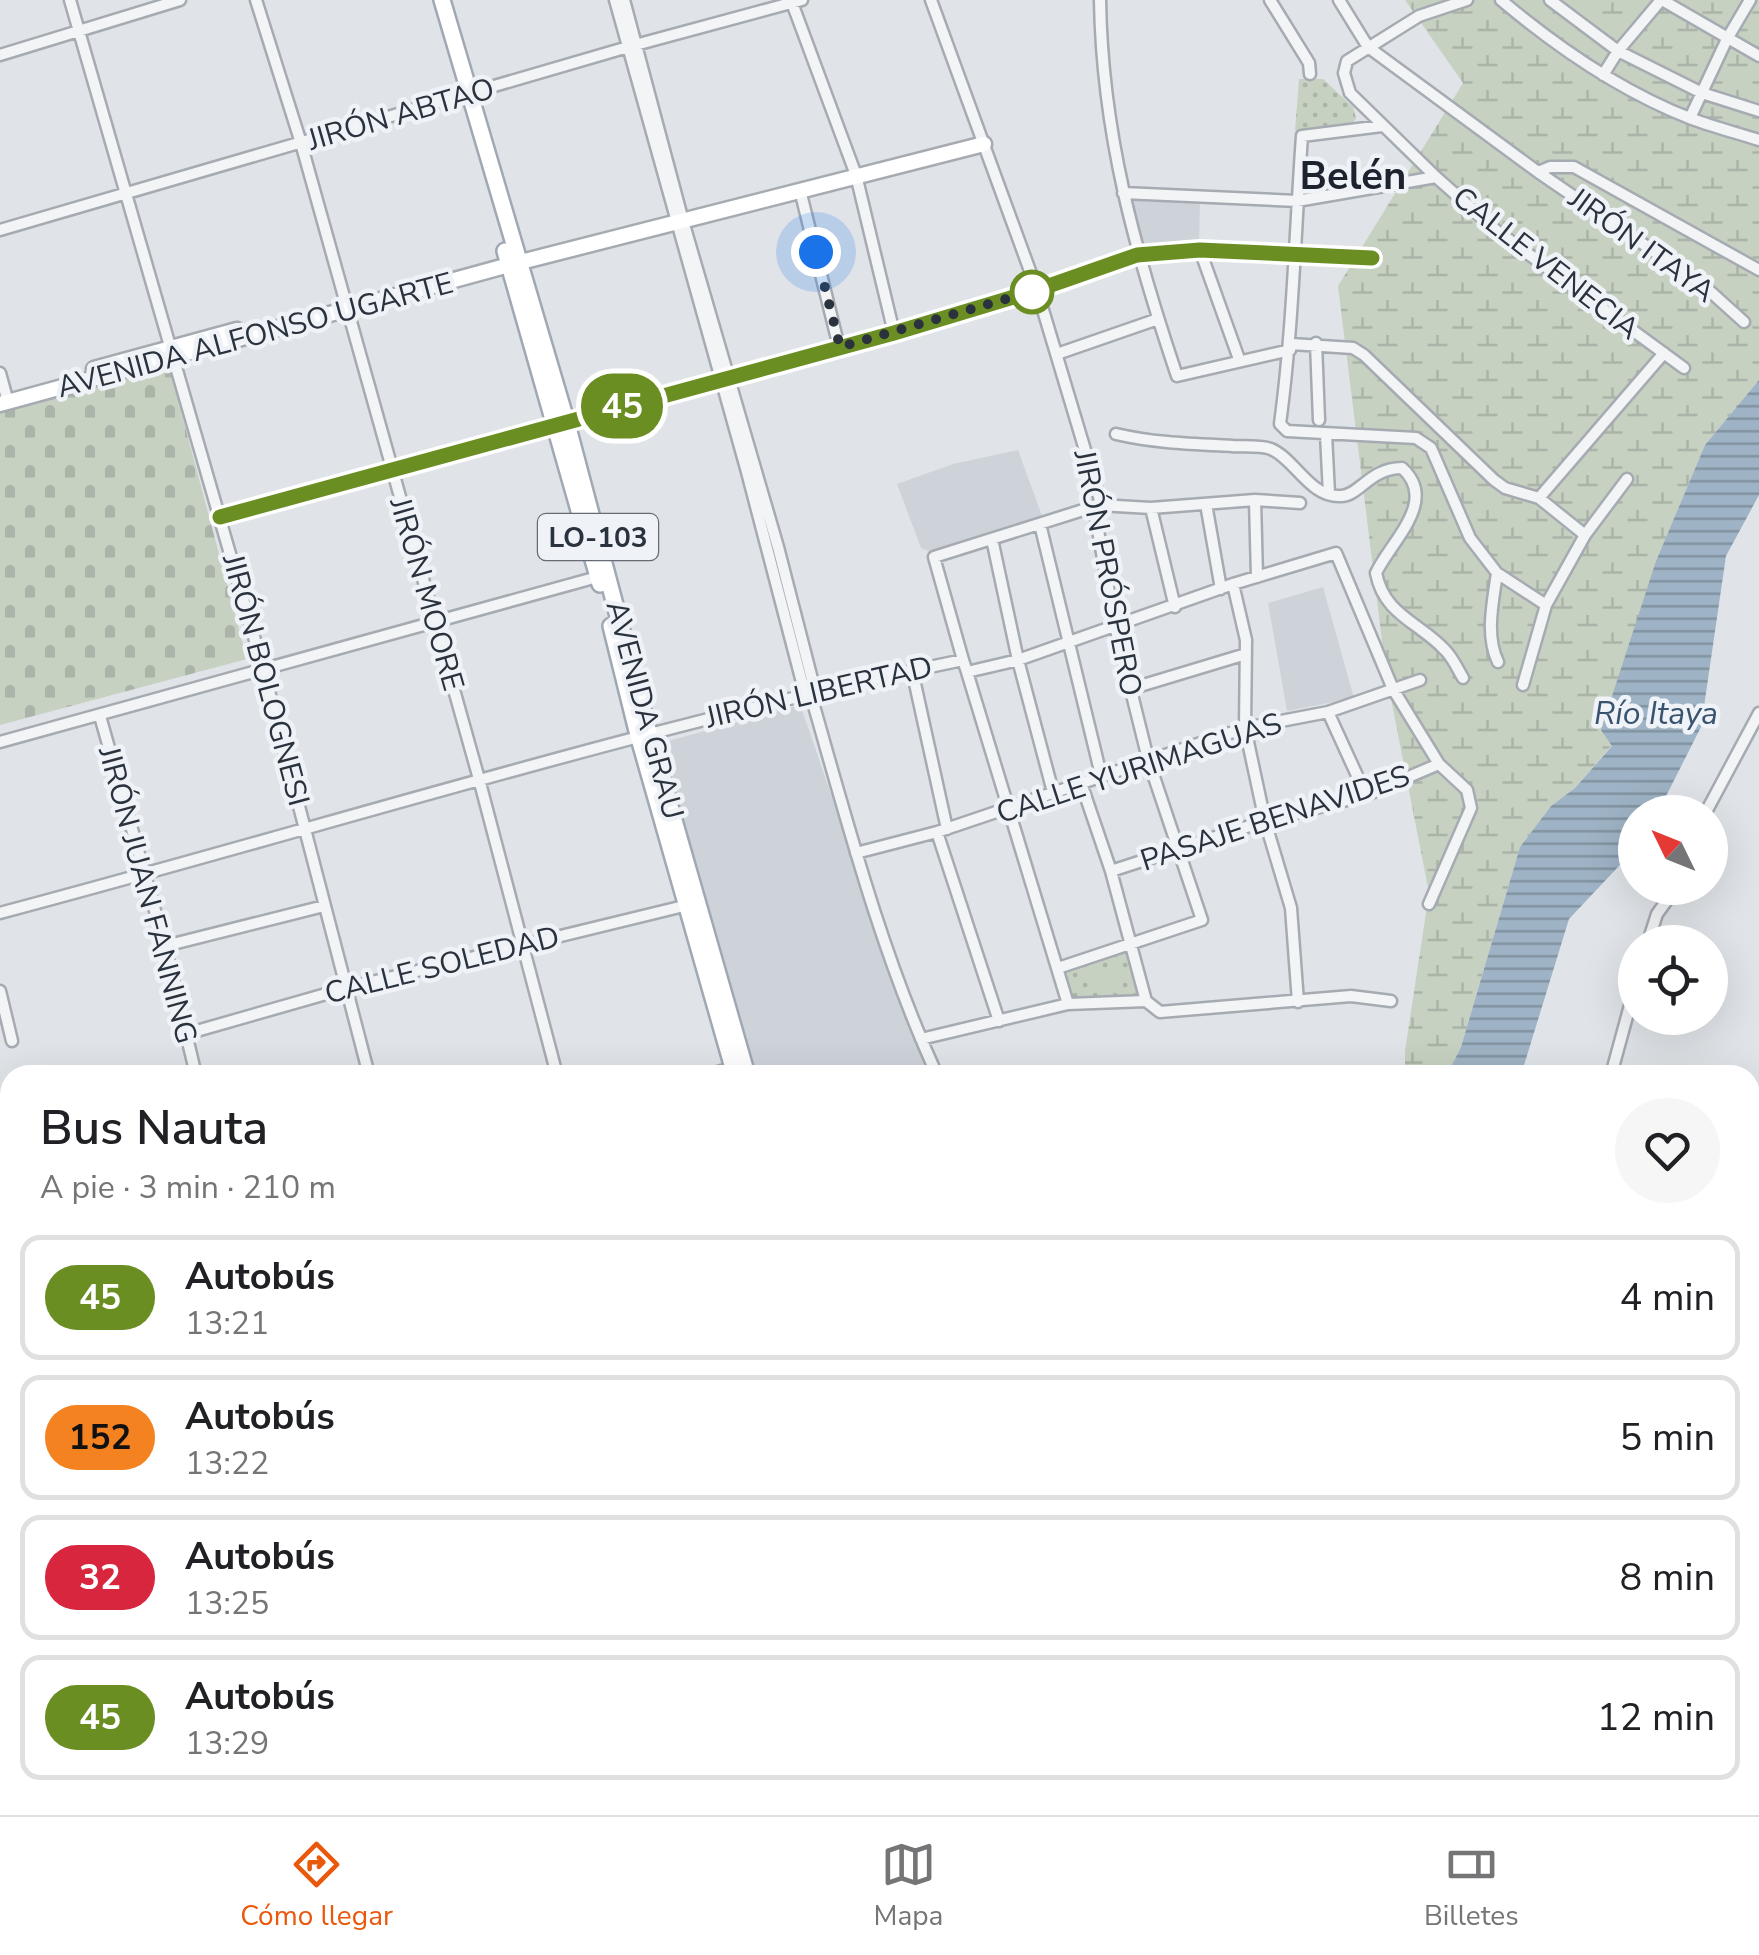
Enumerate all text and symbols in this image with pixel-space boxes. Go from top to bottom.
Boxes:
street label: JIRÓN ABTAO [302,68,499,161]
district label: Belén [1300,149,1406,203]
street label: CALLE VENECIA [1444,177,1648,349]
street label: JIRÓN ITAYA [1560,178,1723,312]
your location [791,227,841,277]
street label: AVENIDA ALFONSO UGARTE [52,263,458,408]
unlabelled marker [1011,271,1053,313]
line badge: 45 [577,374,667,438]
text: 45 [601,383,643,430]
street label: JIRÓN PRÓSPERO [1063,445,1151,700]
street label: JIRÓN MOORE [379,492,474,696]
road number: LO-103 [538,514,658,560]
street label: JIRÓN BOLOGNESI [212,549,319,811]
street label: AVENIDA GRAU [596,596,693,824]
street label: JIRÓN LIBERTAD [701,646,936,739]
water label: Río Itaya [1594,692,1718,735]
street label: CALLE YURIMAGUAS [991,703,1287,834]
street label: JIRÓN JUAN FANNING [88,741,207,1048]
street label: PASAJE BENAVIDES [1135,756,1415,881]
north arrow [1618,795,1728,905]
map controls [1618,795,1728,1035]
street label: CALLE SOLEDAD [320,916,564,1014]
button: locate [1618,925,1728,1035]
text: Bus Nauta [40,1095,268,1161]
button: heart [1615,1098,1720,1203]
text: A pie · 3 min · 210 m [40,1166,336,1209]
text: Autobús [185,1251,335,1302]
text: 4 min [1620,1272,1715,1323]
text: 45 [79,1274,121,1321]
text: 13:21 [185,1302,269,1345]
text: Autobús [185,1391,335,1442]
text: 5 min [1620,1412,1715,1463]
text: 152 [68,1414,132,1461]
text: 13:22 [185,1442,269,1485]
text: Autobús [185,1531,335,1582]
text: 8 min [1620,1552,1715,1603]
text: 32 [79,1554,121,1601]
text: 13:25 [185,1582,269,1625]
text: Autobús [185,1671,335,1722]
text: 12 min [1597,1692,1715,1743]
text: 45 [79,1694,121,1741]
text: 13:29 [185,1722,269,1765]
tab: Cómo llegar [240,1837,393,1935]
tab: Mapa [874,1837,943,1935]
tab: Billetes [1424,1837,1519,1935]

